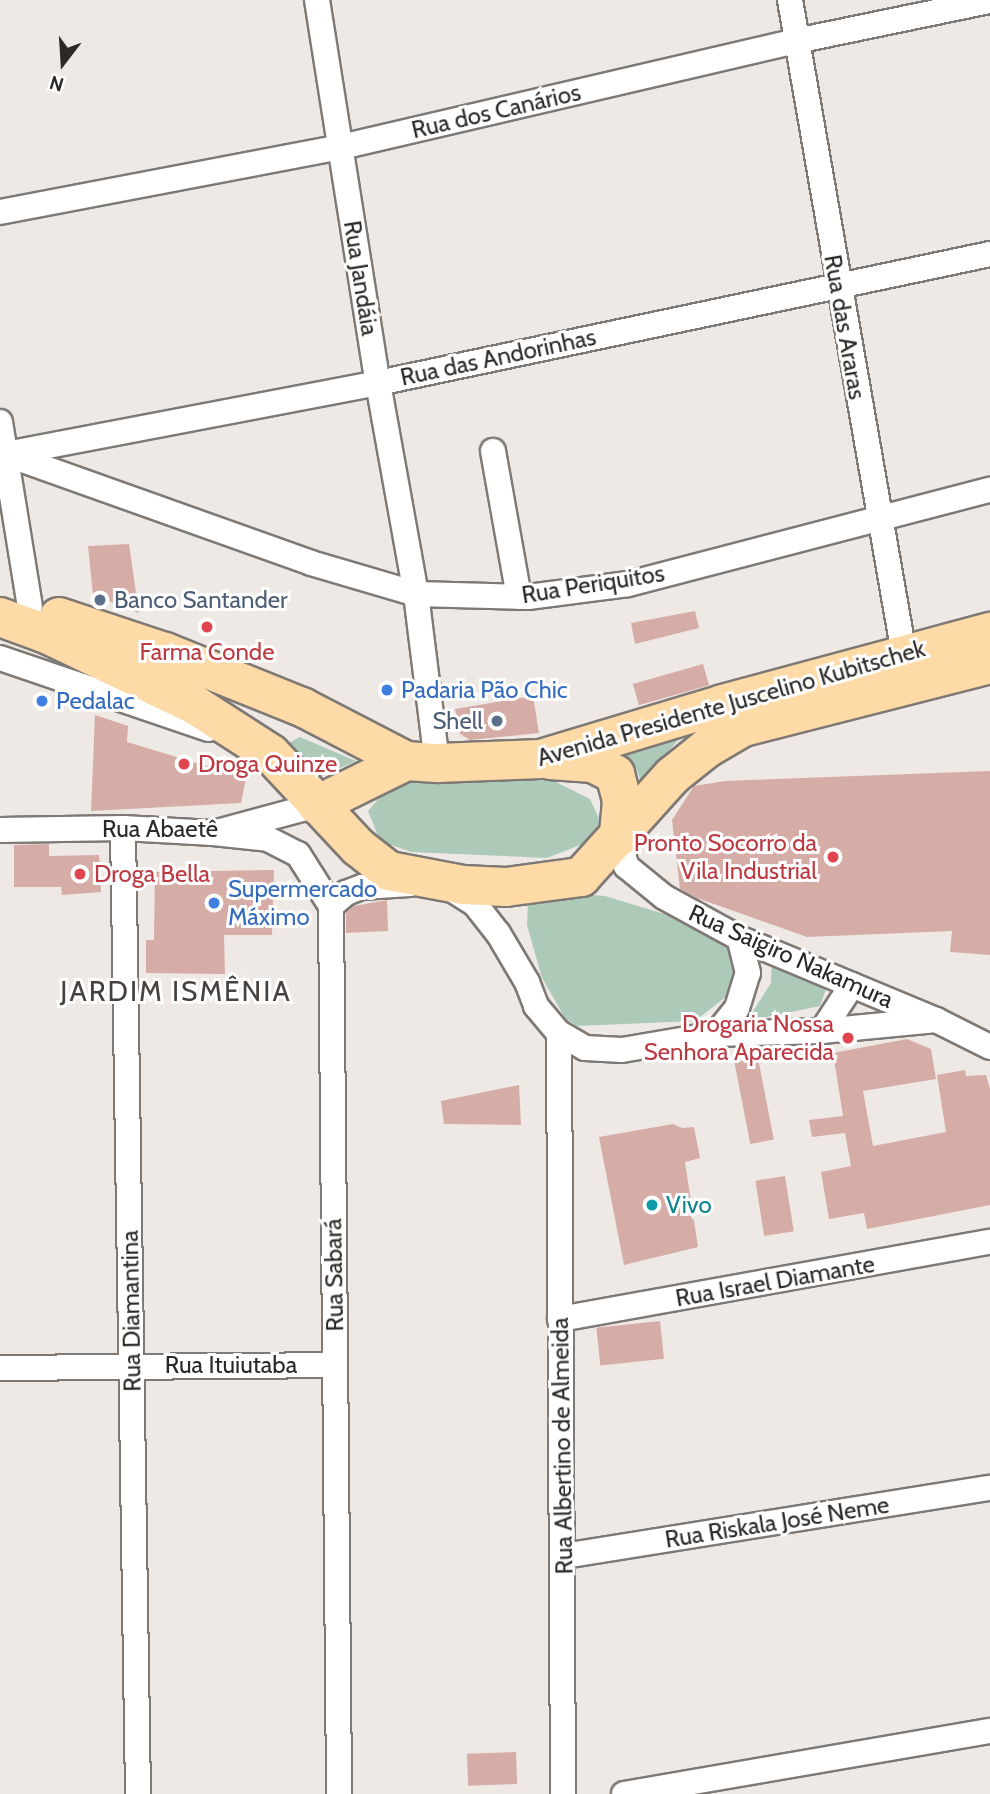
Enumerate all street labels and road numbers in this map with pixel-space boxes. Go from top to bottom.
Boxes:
street label: Rua dos Canários [409,78,583,144]
street label: Rua Jandáia [338,218,384,338]
street label: Rua das Araras [818,252,872,402]
street label: Rua das Andorinhas [398,322,598,392]
street label: Rua Periquitos [520,558,666,610]
street label: Avenida Presidente Juscelino Kubitschek [534,634,928,772]
street label: Rua Abaetê [102,815,218,843]
street label: Rua Saigiro Nakamura [684,898,898,1014]
street label: Rua Sabará [319,1218,349,1332]
street label: Rua Diamantina [115,1230,147,1392]
street label: Rua Israel Diamante [673,1249,877,1313]
street label: Rua Albertino de Almeida [545,1317,579,1575]
street label: Rua Ituiutaba [165,1351,297,1379]
street label: Rua Riskala José Neme [663,1490,891,1554]

